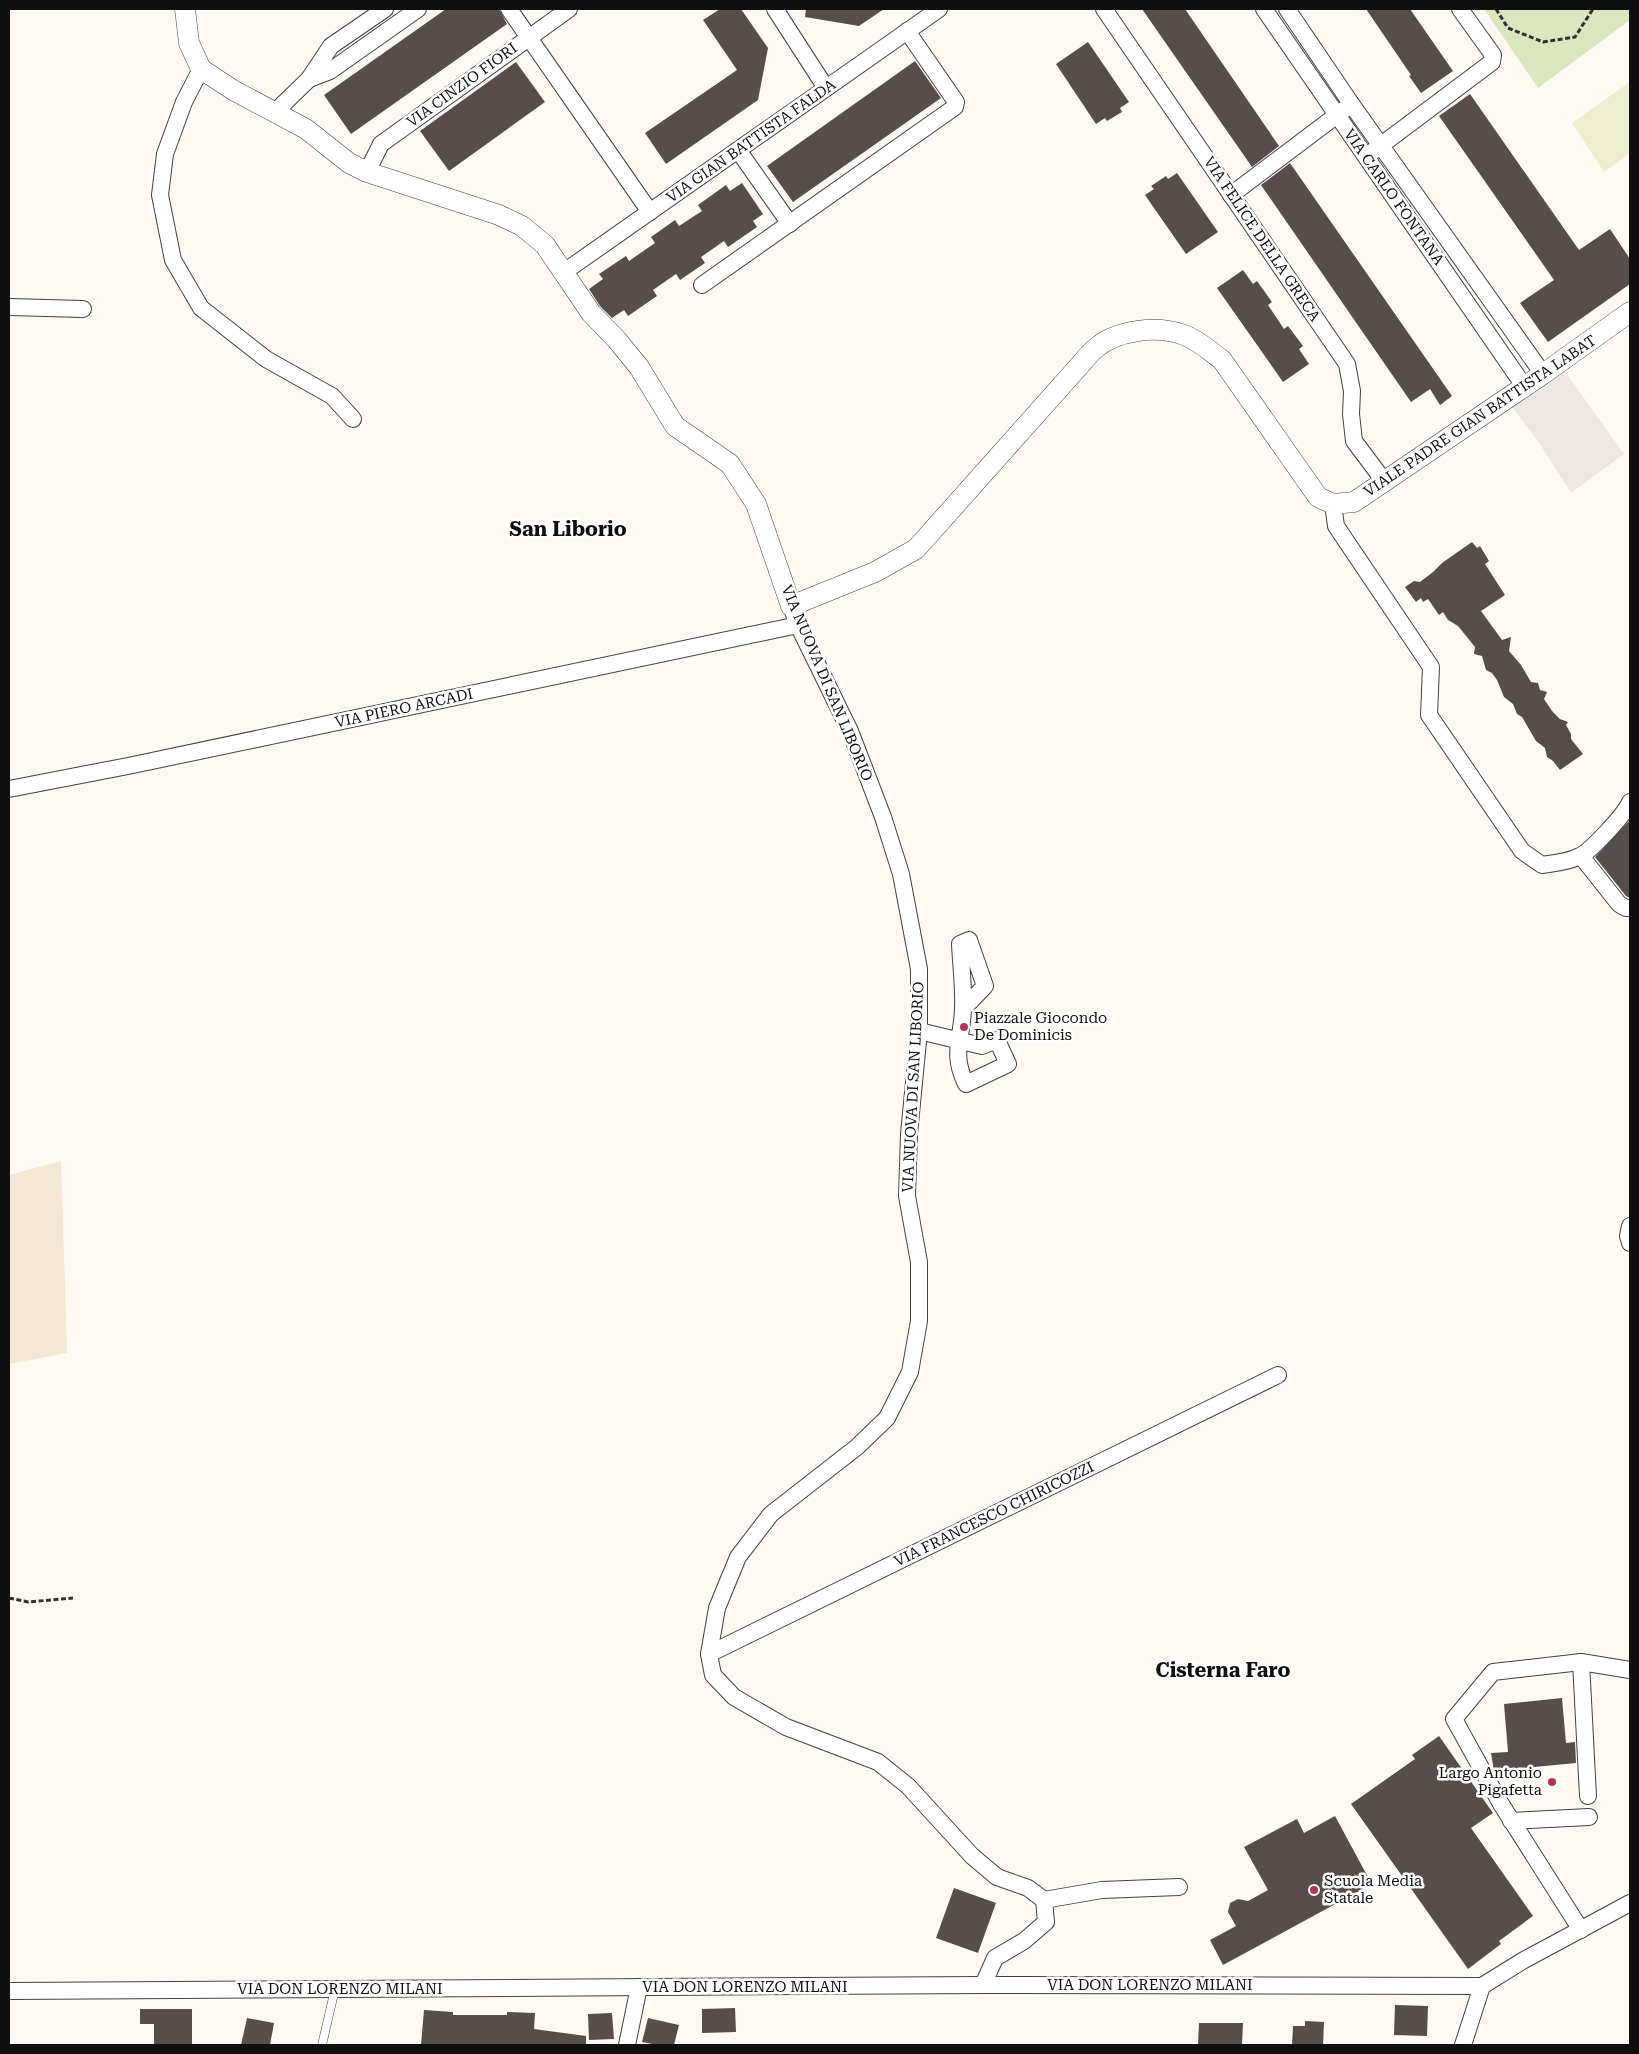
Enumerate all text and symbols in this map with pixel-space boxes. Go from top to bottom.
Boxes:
street label: VIA CINZIO FIORI [403,39,521,131]
street label: VIA GIAN BATTISTA FALDA [663,75,840,206]
street label: VIA CARLO FONTANA [1340,125,1448,269]
street label: VIA FELICE DELLA GRECA [1200,153,1324,325]
street label: VIALE PADRE GIAN BATTISTA LABAT [1360,331,1600,501]
district label: San Liborio [509,517,627,541]
street label: VIA NUOVA DI SAN LIBORIO [777,582,877,784]
street label: VIA PIERO ARCADI [333,685,475,731]
street label: VIA NUOVA DI SAN LIBORIO [898,981,928,1193]
place label: Piazzale Giocondo De Dominicis [974,1009,1107,1044]
marker: Piazzale Giocondo De Dominicis [958,1021,970,1033]
street label: VIA FRANCESCO CHIRICOZZI [891,1458,1097,1570]
district label: Cisterna Faro [1156,1658,1290,1682]
place label: Largo Antonio Pigafetta [1439,1764,1542,1799]
marker: Largo Antonio Pigafetta [1546,1776,1558,1788]
place label: Scuola Media Statale [1324,1872,1422,1907]
marker: Scuola Media Statale [1308,1884,1320,1896]
street label: VIA DON LORENZO MILANI [1047,1976,1253,1994]
street label: VIA DON LORENZO MILANI [642,1978,848,1996]
street label: VIA DON LORENZO MILANI [237,1980,443,1998]

